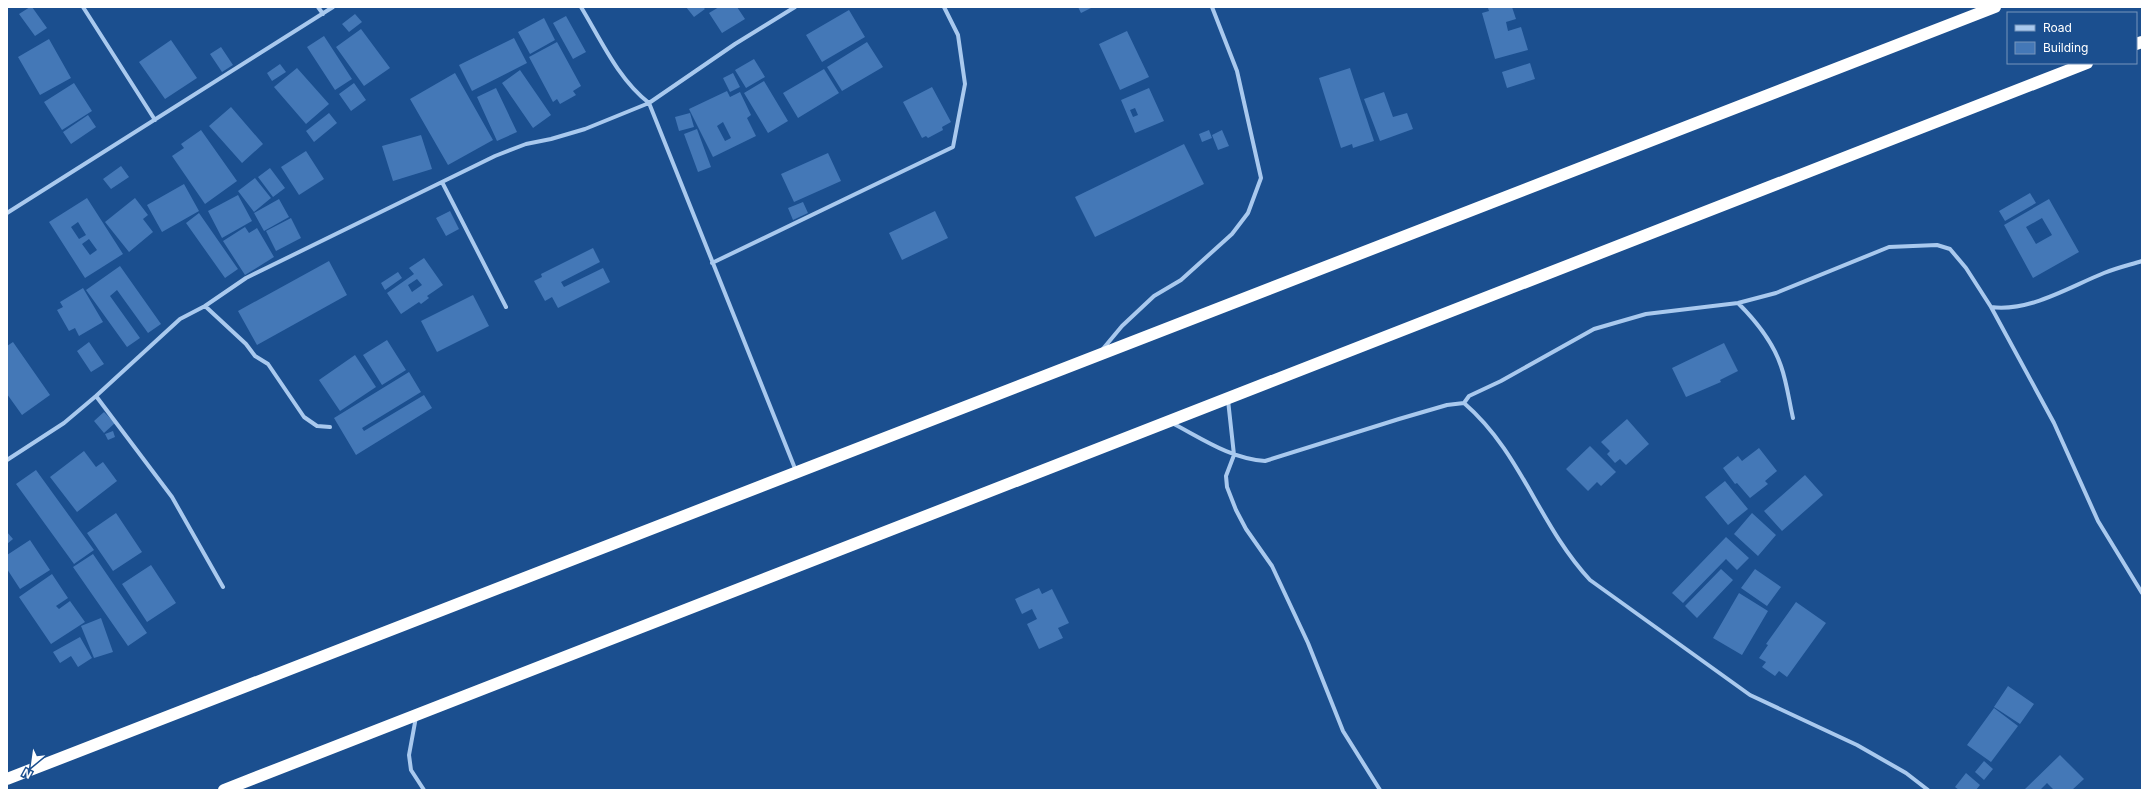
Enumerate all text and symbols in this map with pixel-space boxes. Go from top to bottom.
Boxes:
legend [2007,12,2137,64]
text: Road [2043,20,2072,35]
text: Building [2043,40,2088,55]
north arrow [12,745,52,785]
text: N [20,766,34,782]

